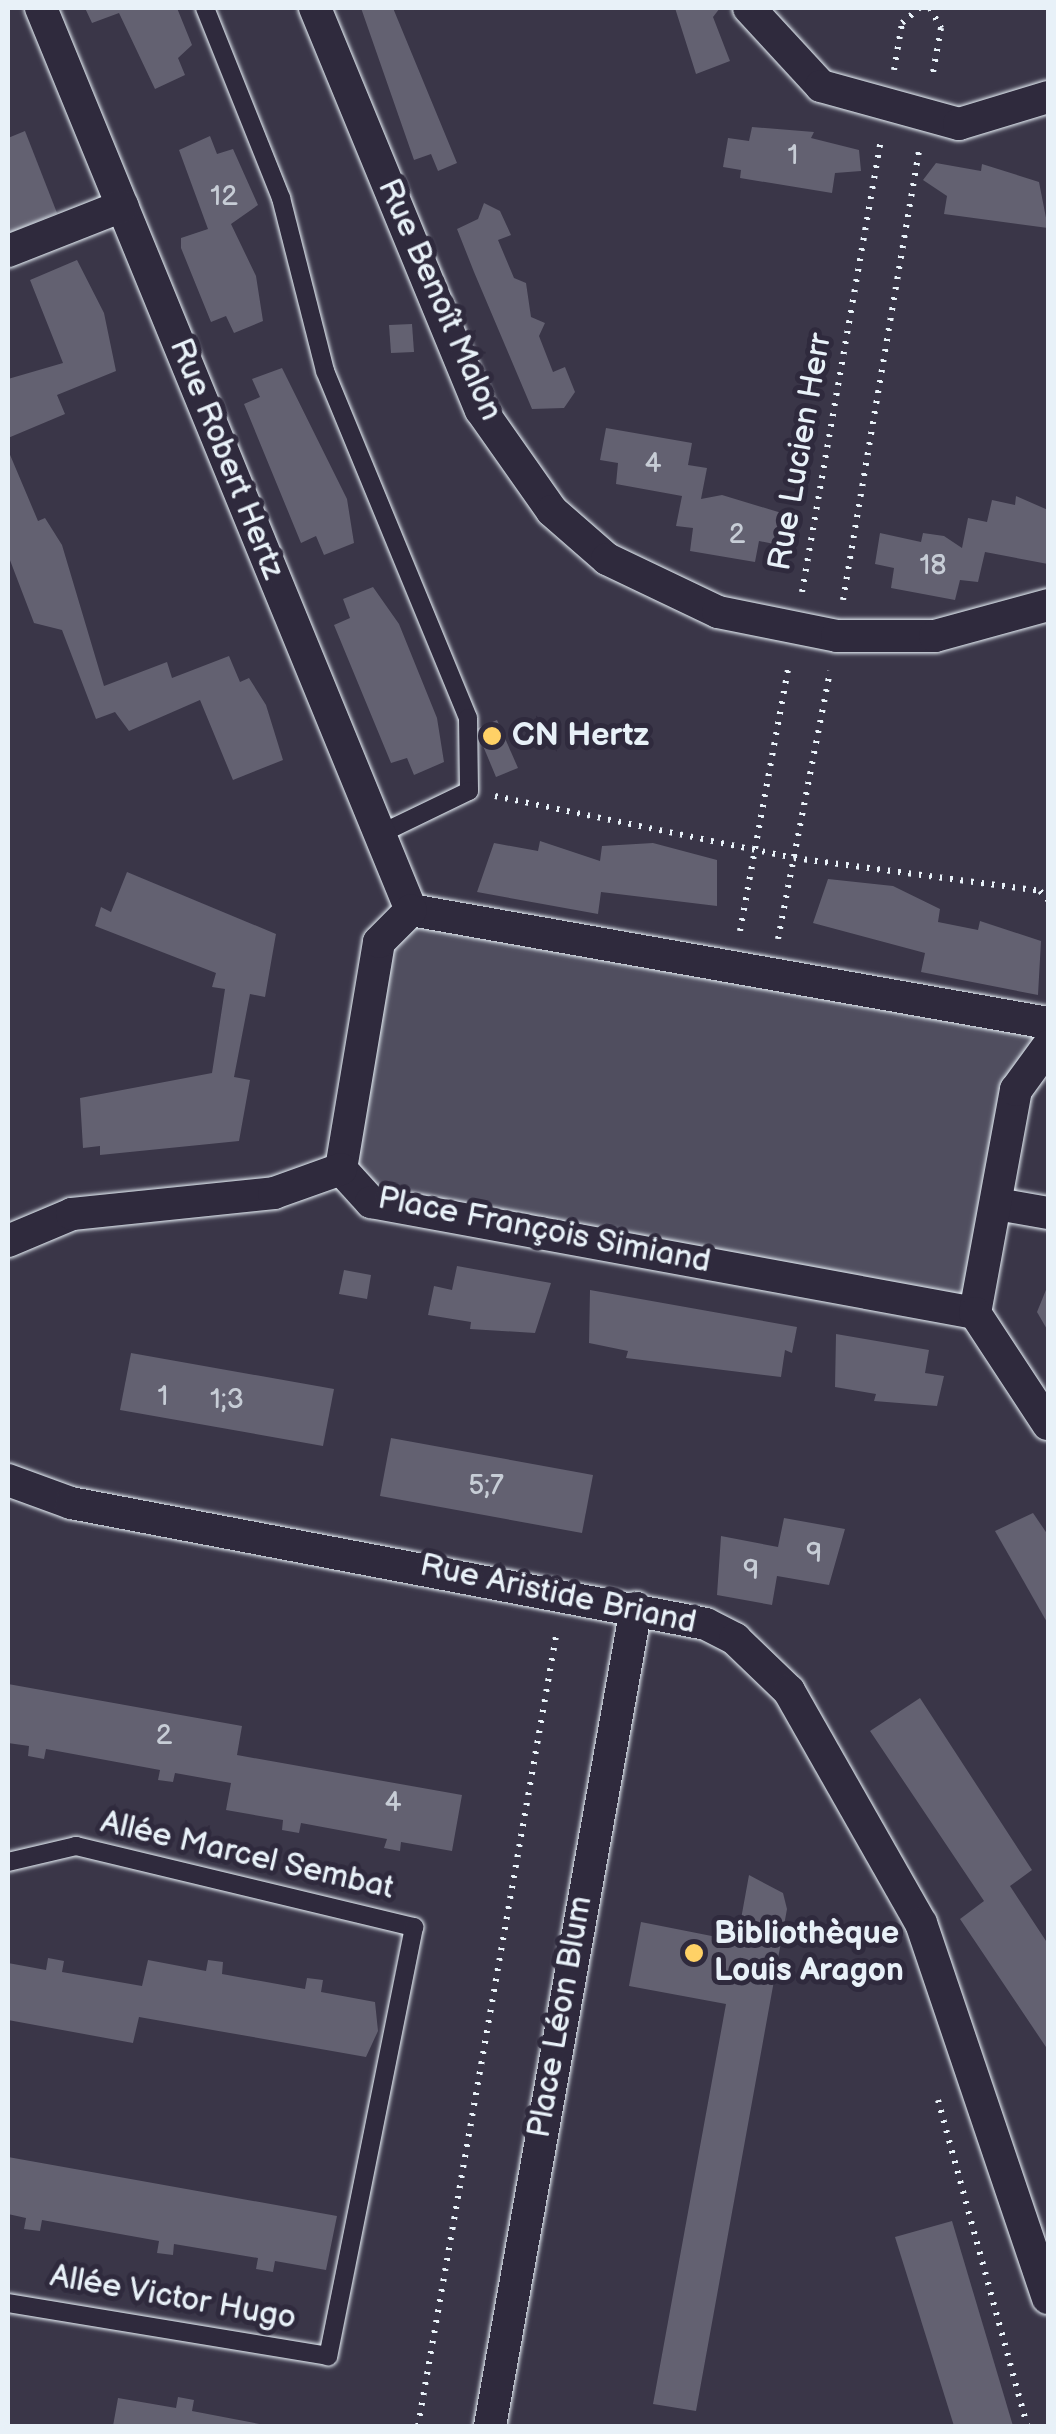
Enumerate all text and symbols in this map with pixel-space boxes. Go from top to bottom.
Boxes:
house number: 1 [788,139,798,173]
street label: Rue Benoît Malon [369,173,509,427]
house number: 12 [210,180,238,214]
street label: Rue Lucien Herr [761,330,841,574]
street label: Rue Robert Hertz [160,333,292,585]
house number: 4 [644,447,662,481]
house number: 2 [729,518,745,552]
house number: 18 [919,549,947,583]
place label: CN Hertz [512,717,649,755]
marker: CN Hertz [481,725,503,747]
street label: Place François Simiand [374,1180,714,1282]
house number: 1 [158,1380,168,1414]
house number: 1;3 [210,1383,244,1417]
house number: 5;7 [468,1469,504,1503]
house number: 9 [806,1537,822,1571]
street label: Rue Aristide Briand [416,1547,700,1643]
house number: 9 [743,1554,759,1588]
house number: 2 [156,1719,172,1753]
house number: 4 [384,1786,402,1820]
street label: Allée Marcel Sembat [97,1804,397,1908]
street label: Place Léon Blum [521,1893,601,2141]
place label: Bibliothèque Louis Aragon [714,1916,904,1991]
marker: Bibliothèque Louis Aragon [683,1942,705,1964]
street label: Allée Victor Hugo [47,2257,299,2339]

